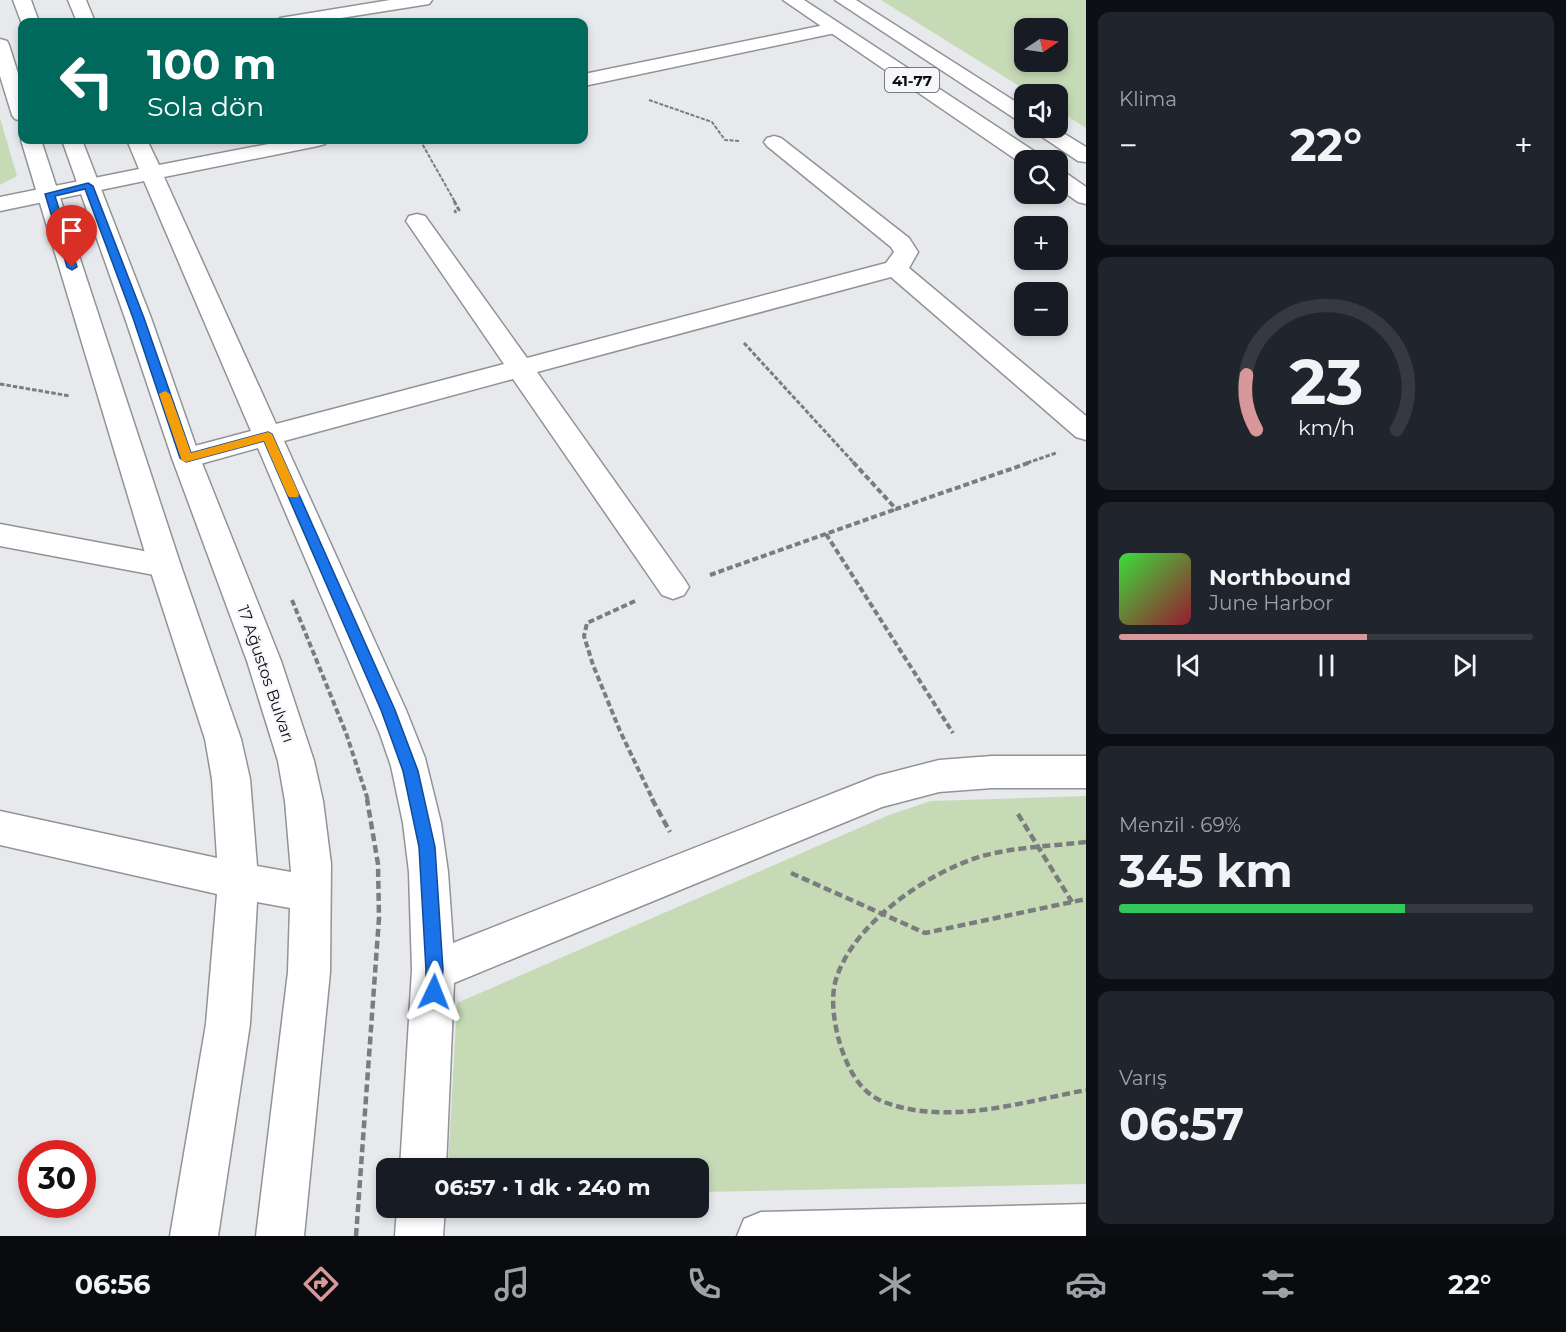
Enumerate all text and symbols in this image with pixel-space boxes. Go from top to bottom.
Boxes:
north arrow [1014,18,1068,72]
map controls [1014,18,1068,336]
text: 100 m [147,38,276,90]
icon: left [48,42,126,120]
road number: 41-77 [885,68,939,92]
button: sound [1014,84,1068,138]
text: Klima [1119,87,1177,111]
text: Sola dön [147,90,264,123]
text: 22° [1290,117,1362,172]
text: − [1119,125,1138,165]
text: + [1514,125,1533,165]
button: search [1014,150,1068,204]
pin [46,205,97,267]
icon: arrive [55,214,88,247]
button: + [1014,216,1068,270]
button: − [1014,282,1068,336]
text: 23 [1289,344,1363,420]
text: km/h [1297,415,1355,441]
text: Northbound [1209,564,1351,591]
text: June Harbor [1209,591,1333,615]
street label: 17 Ağustos Bulvarı [234,603,298,745]
icon: previous [1172,649,1205,682]
icon: pause [1310,649,1343,682]
icon: next [1448,649,1481,682]
text: Menzil · 69% [1119,813,1241,837]
text: 345 km [1119,843,1293,898]
position arrow [402,960,466,1024]
text: Varış [1119,1066,1167,1090]
text: 06:57 [1119,1096,1244,1151]
speed limit sign: 30 [18,1140,96,1218]
text: 06:57 · 1 dk · 240 m [434,1174,651,1201]
icon: directions [300,1263,342,1305]
icon: music [491,1263,533,1305]
icon: phone [683,1263,725,1305]
icon: climate [874,1263,916,1305]
icon: car [1065,1263,1107,1305]
icon: filters [1257,1263,1299,1305]
text: 06:56 [75,1268,151,1301]
text: 22° [1448,1268,1491,1301]

